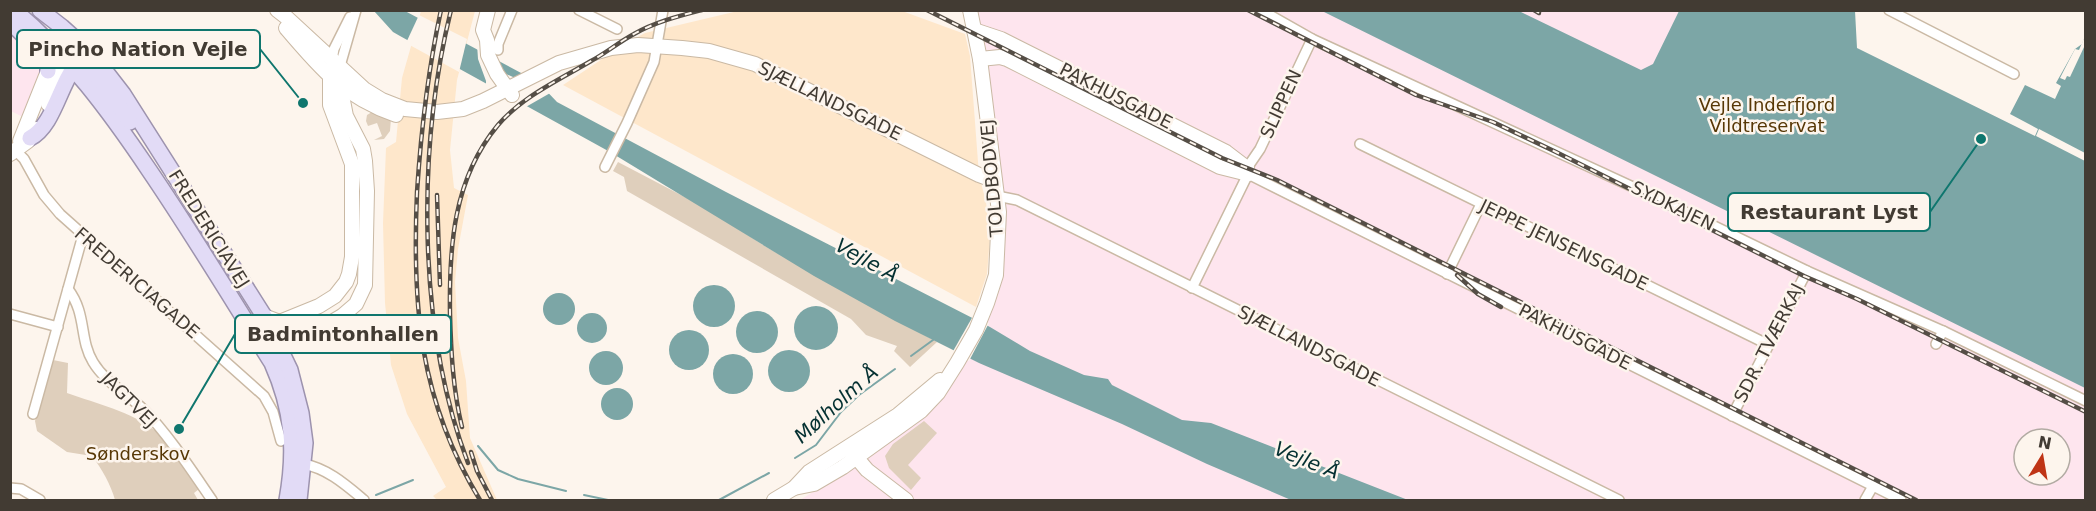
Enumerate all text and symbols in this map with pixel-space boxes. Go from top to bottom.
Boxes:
callout: Pincho Nation Vejle [17,30,260,68]
text: Pincho Nation Vejle [28,37,248,61]
street label: SJÆLLANDSGADE [755,57,906,144]
street label: PAKHUSGADE [1056,58,1176,133]
street label: SLIPPEN [1256,66,1306,141]
park label: Vejle Inderfjord Vildtreservat [1699,94,1835,136]
street label: TOLDBODVEJ [976,118,1007,239]
street label: FREDERICIAVEJ [165,166,254,292]
street label: SYDKAJEN [1628,176,1718,235]
callout: Restaurant Lyst [1728,193,1930,231]
street label: JEPPE JENSENSGADE [1476,194,1652,294]
text: Restaurant Lyst [1740,200,1919,224]
street label: FREDERICIAGADE [71,223,204,343]
water label: Vejle Å [831,233,903,287]
street label: SDR. TVÆRKAJ [1729,280,1808,406]
street label: PAKHUSGADE [1515,299,1635,374]
street label: SJÆLLANDSGADE [1234,300,1384,391]
callout: Badmintonhallen [235,315,451,353]
text: Badmintonhallen [247,322,439,346]
water label: Mølholm Å [789,360,883,448]
street label: JAGTVEJ [96,367,162,432]
north arrow [2012,427,2072,487]
text: N [2036,432,2053,453]
water label: Vejle Å [1271,436,1343,484]
park label: Sønderskov [86,443,191,464]

